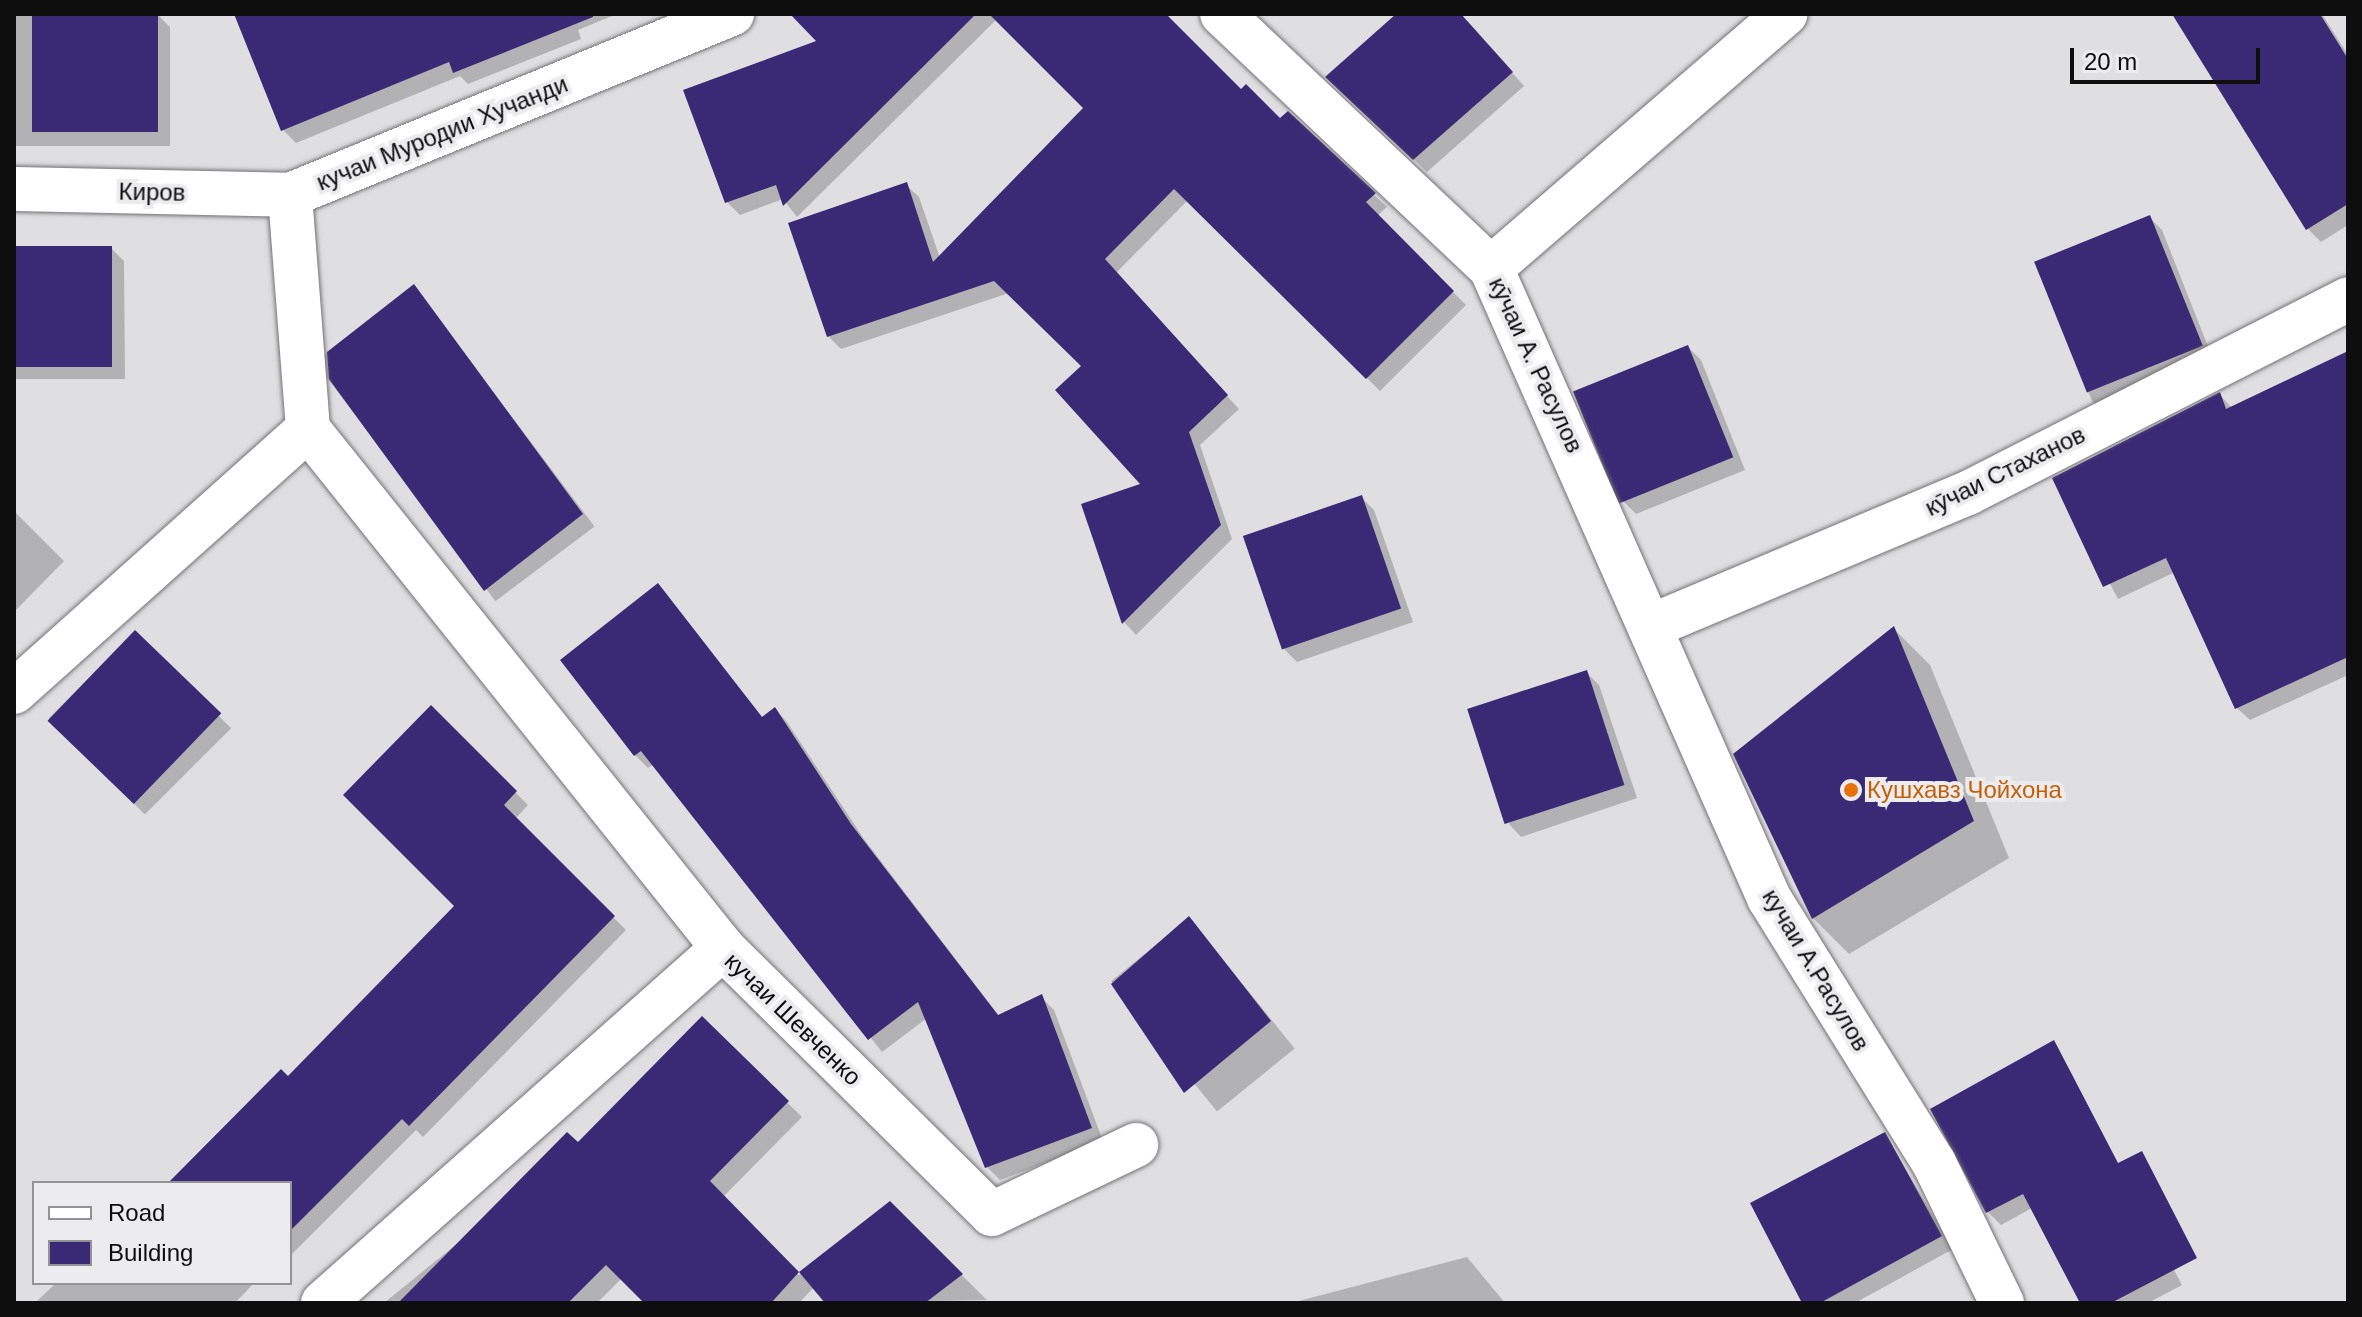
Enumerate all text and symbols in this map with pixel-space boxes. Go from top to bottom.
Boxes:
scale bar [2074,32,2264,82]
text: 20 m [2084,48,2137,75]
street label: кучаи Муродии Хучанди [312,69,572,197]
street label: Киров [118,177,186,207]
street label: кӯчаи А. Расулов [1483,273,1589,457]
street label: кӯчаи Стаханов [1920,420,2090,522]
place label: Кушхавз Чойхона [1867,776,2062,804]
marker: Кушхавз Чойхона [1842,781,1860,799]
street label: кучаи А.Расулов [1756,884,1876,1056]
street label: кучаи Шевченко [719,946,867,1092]
legend [32,1181,292,1285]
text: Road [108,1199,165,1226]
text: Building [108,1239,193,1266]

